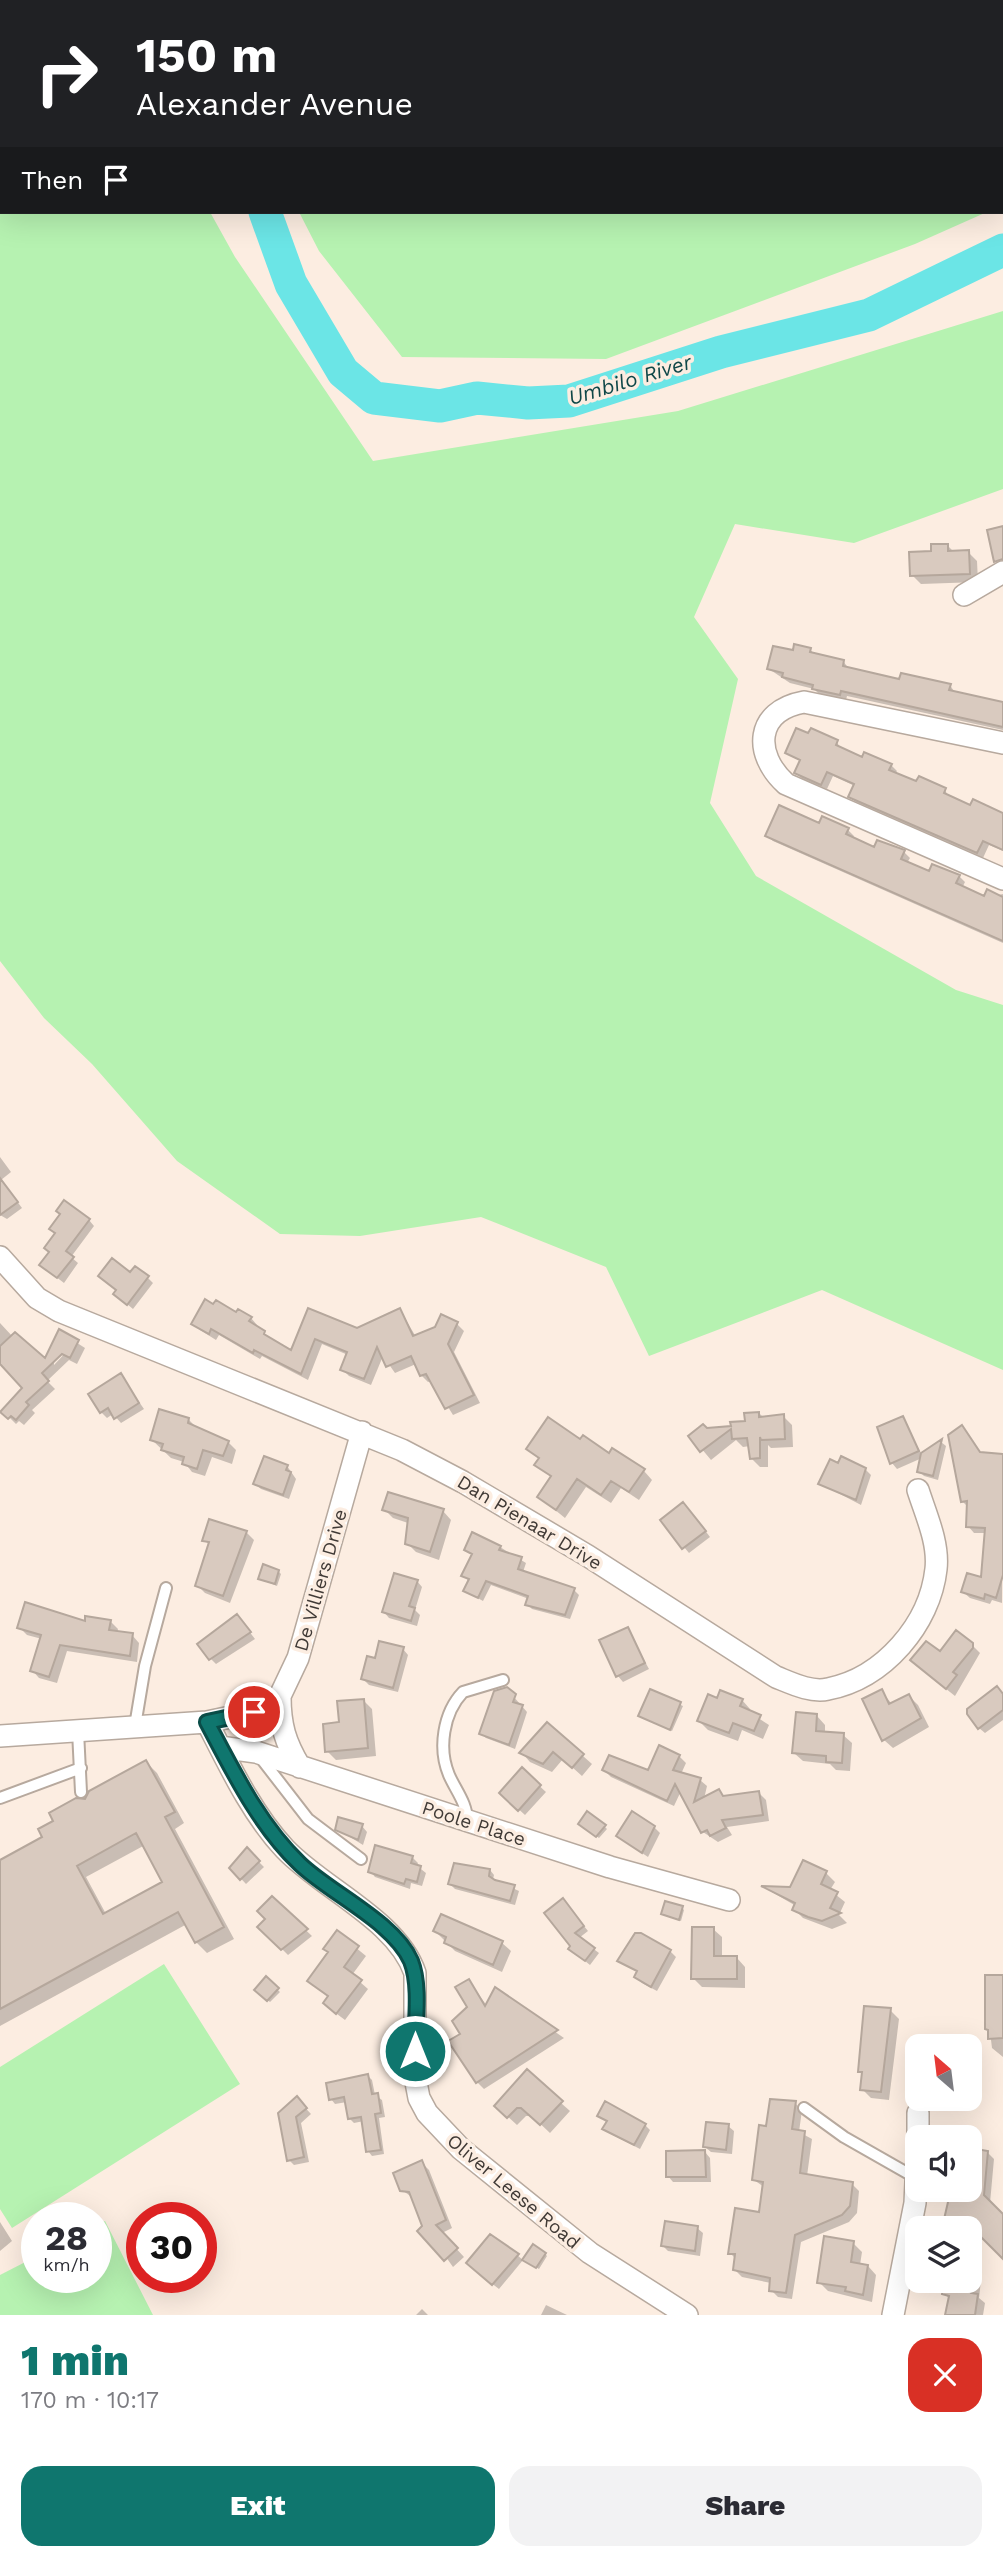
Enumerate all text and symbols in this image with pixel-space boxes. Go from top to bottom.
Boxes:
text: 150 m [136,26,277,84]
icon: right [21,28,112,119]
text: Alexander Avenue [136,85,413,123]
icon: arrive [97,161,135,199]
text: Then [21,165,83,195]
water label: Umbilo River [565,349,695,410]
street label: Dan Pienaar Drive [453,1470,606,1575]
street label: De Villiers Drive [289,1507,352,1654]
pin [224,1682,284,1742]
icon: arrive [235,1693,273,1731]
street label: Poole Place [419,1796,528,1851]
position arrow [378,2014,452,2088]
north arrow [905,2034,982,2110]
map controls [905,2034,982,2293]
button: sound [905,2125,982,2202]
street label: Oliver Leese Road [442,2129,585,2254]
speed limit sign: 30 [126,2202,217,2293]
button: layers [905,2216,982,2293]
text: 28 [45,2217,88,2259]
text: km/h [43,2254,90,2275]
text: 1 min [21,2336,129,2385]
button: close [908,2338,982,2412]
text: 170 m · 10:17 [21,2387,159,2414]
button: Exit [21,2466,495,2546]
button: Share [509,2466,982,2546]

